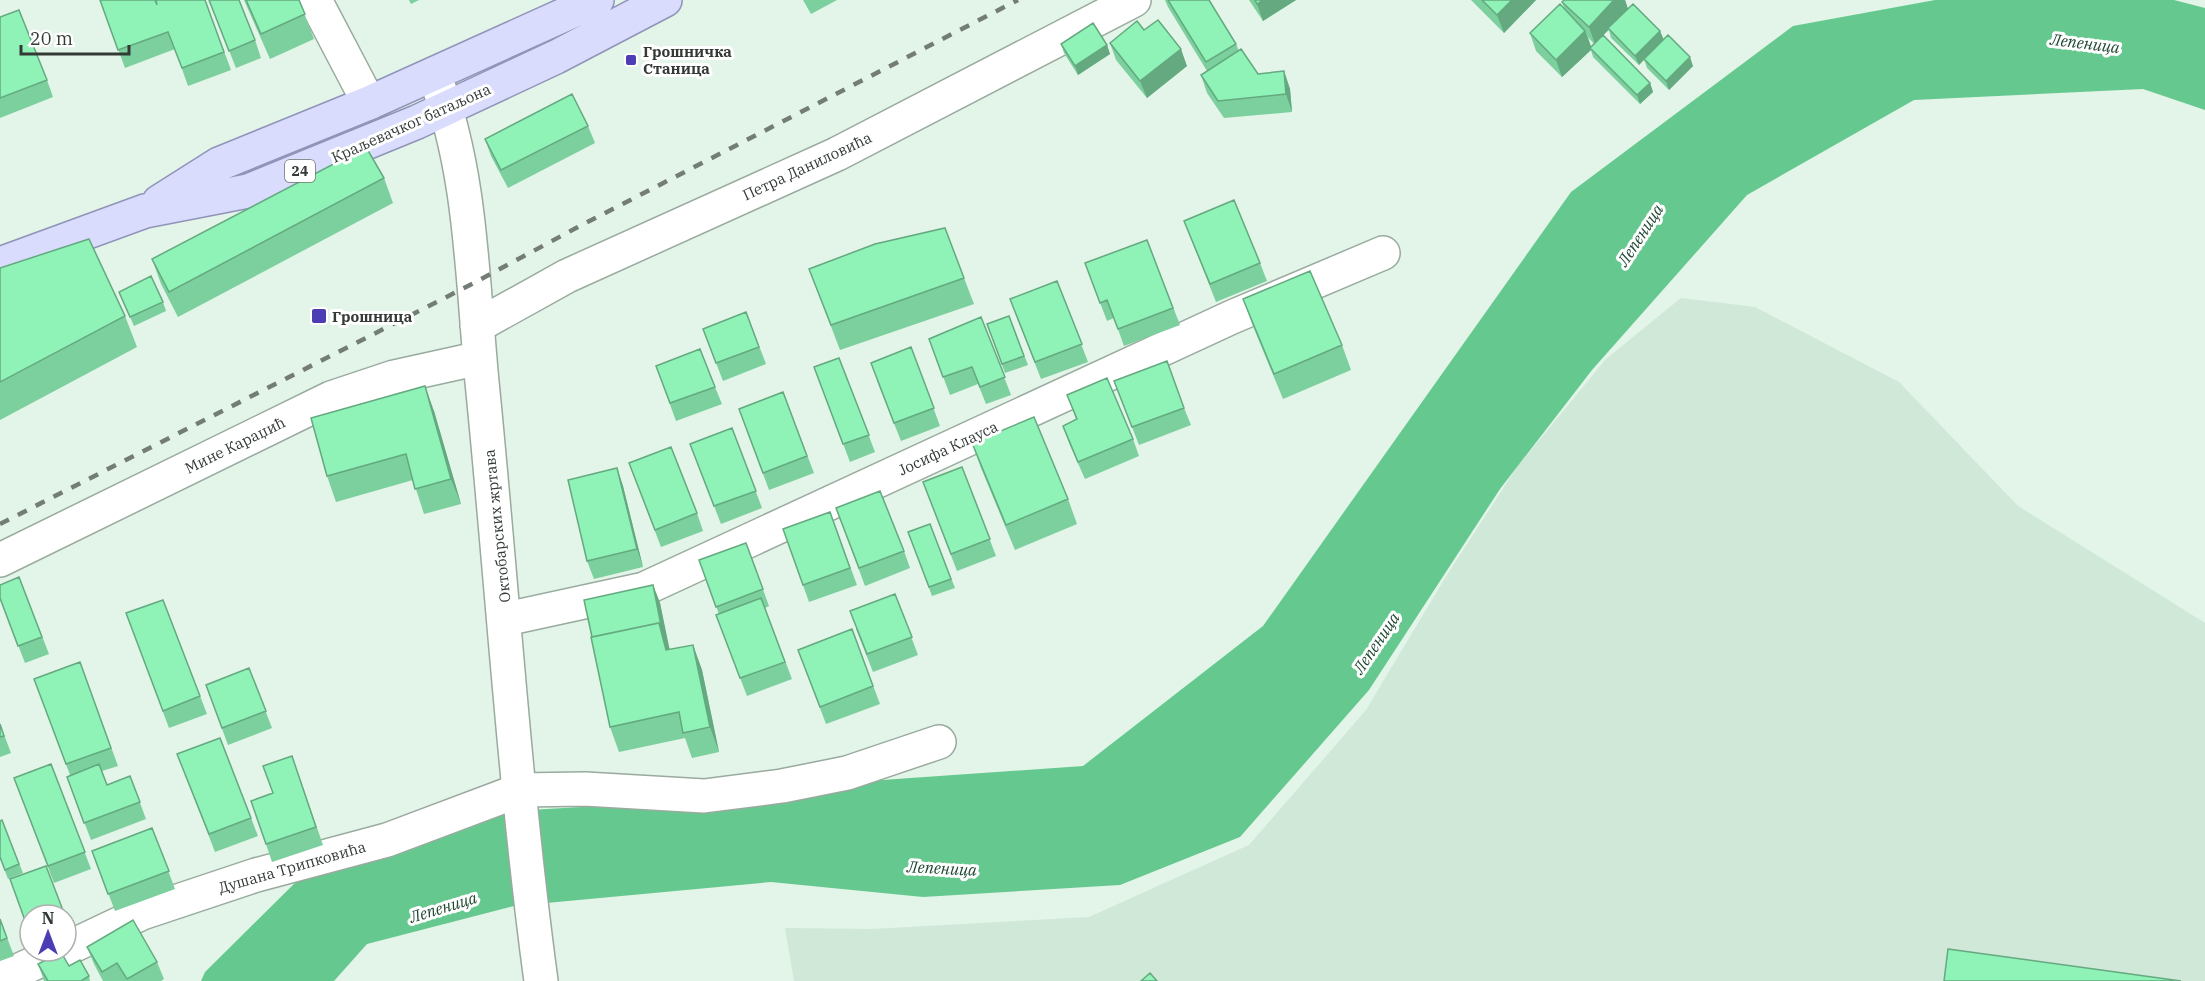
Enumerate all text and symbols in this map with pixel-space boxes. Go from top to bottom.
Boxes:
scale bar [21,18,129,56]
text: 20 m [30,27,73,50]
water label: Лепеница [2048,29,2121,57]
place label: Грошничка Станица [643,42,732,78]
marker: Грошничка Станица [624,53,638,67]
street label: Краљевачког батаљона [328,79,494,167]
street label: Петра Даниловића [739,128,875,204]
road number: 24 [285,160,315,182]
water label: Лепеница [1612,200,1668,271]
marker: Грошница [310,307,328,325]
place label: Грошница [332,307,413,326]
street label: Мине Караџић [182,413,288,477]
street label: Јосифа Клауса [895,417,1001,479]
street label: Октобарских жртава [480,448,514,604]
water label: Лепеница [1348,608,1404,678]
street label: Душана Трипковића [216,837,368,897]
water label: Лепеница [906,856,978,880]
water label: Лепеница [406,887,480,927]
north arrow [18,903,78,963]
text: N [42,908,54,928]

